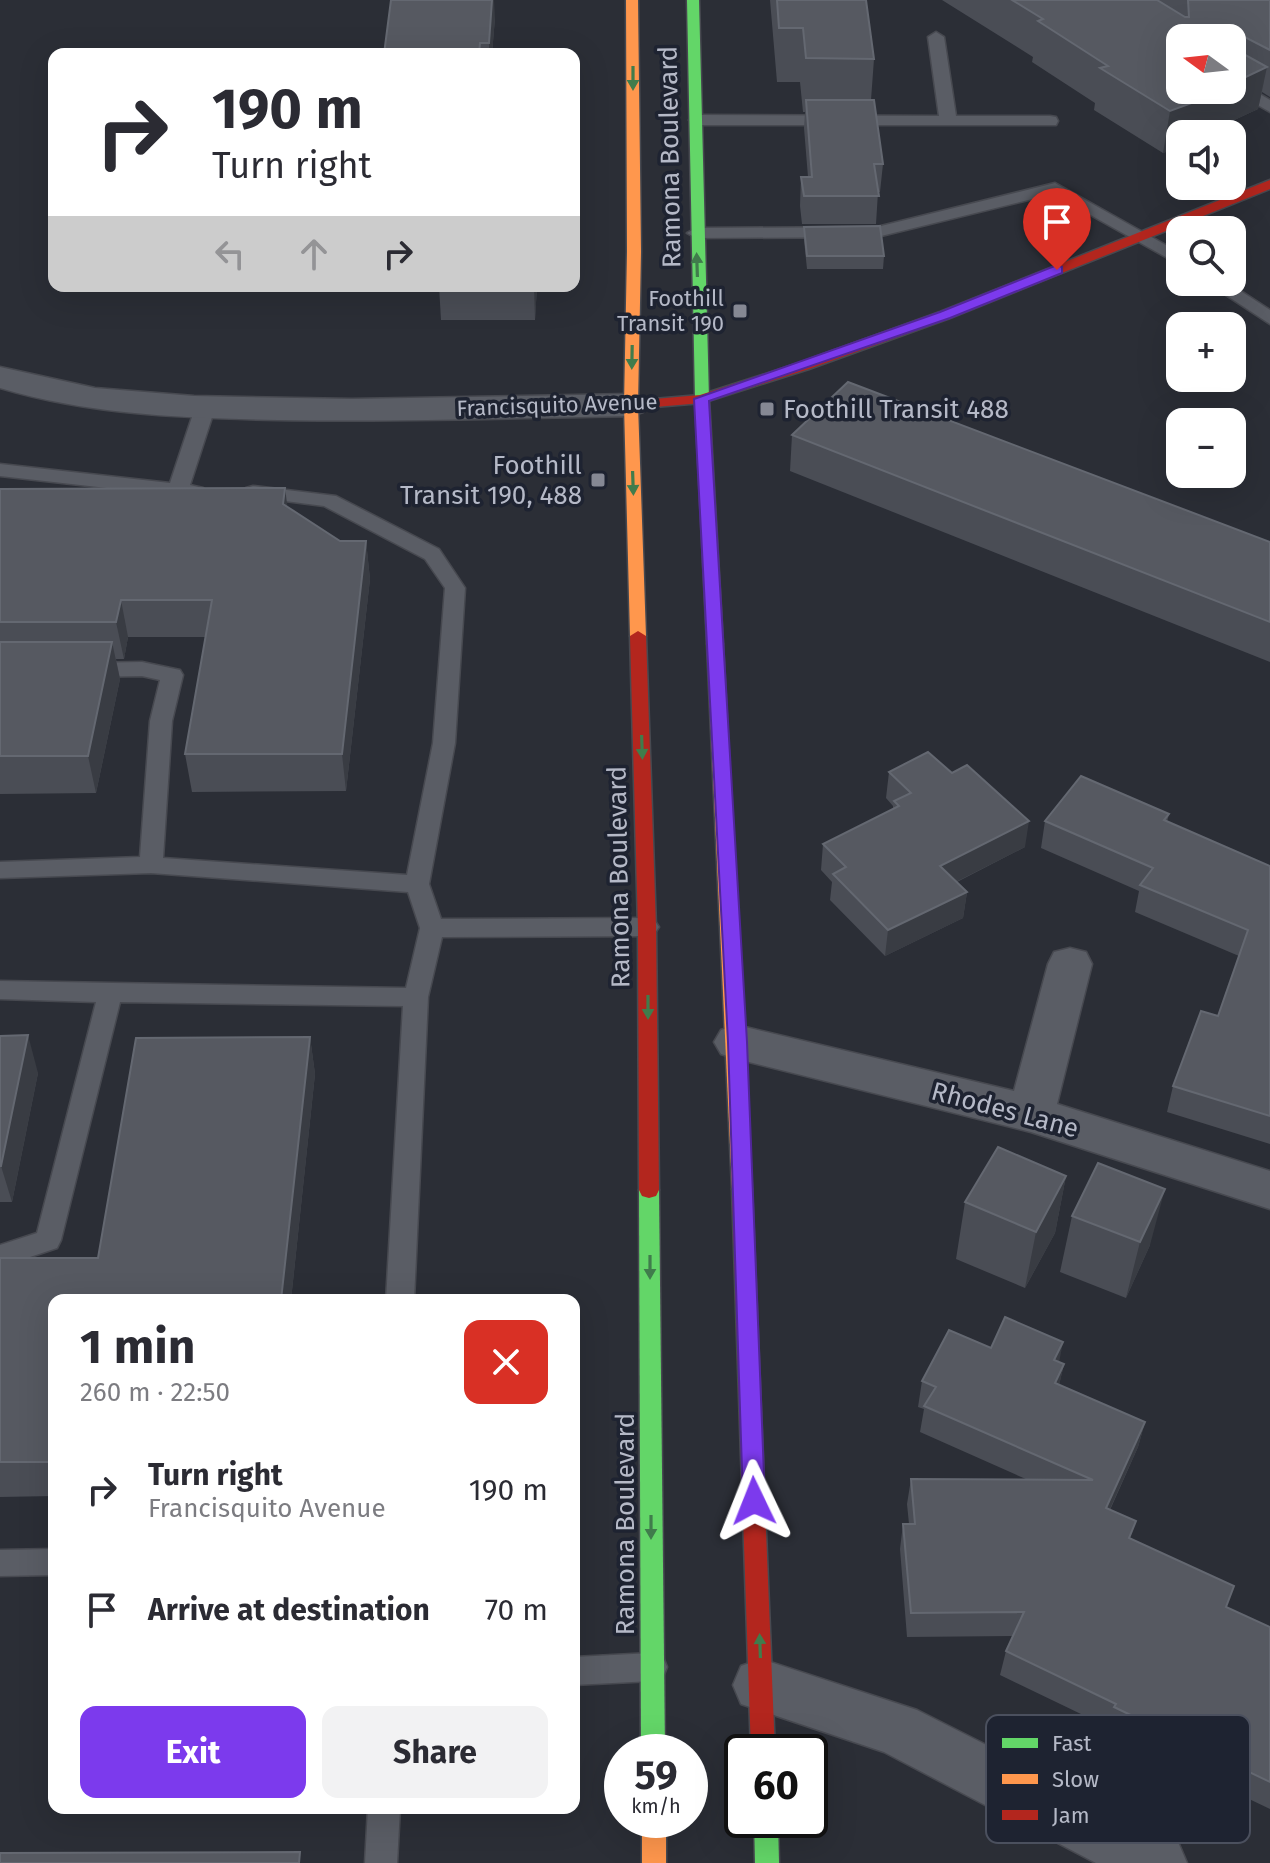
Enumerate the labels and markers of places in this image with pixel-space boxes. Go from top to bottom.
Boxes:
pin [1023,188,1091,270]
place label: Foothill Transit 190 [617,285,724,337]
marker: Foothill Transit 190 [731,302,749,320]
place label: Foothill Transit 488 [783,394,1009,425]
marker: Foothill Transit 488 [758,400,776,418]
place label: Foothill Transit 190, 488 [400,450,582,511]
marker: Foothill Transit 190, 488 [589,471,607,489]

